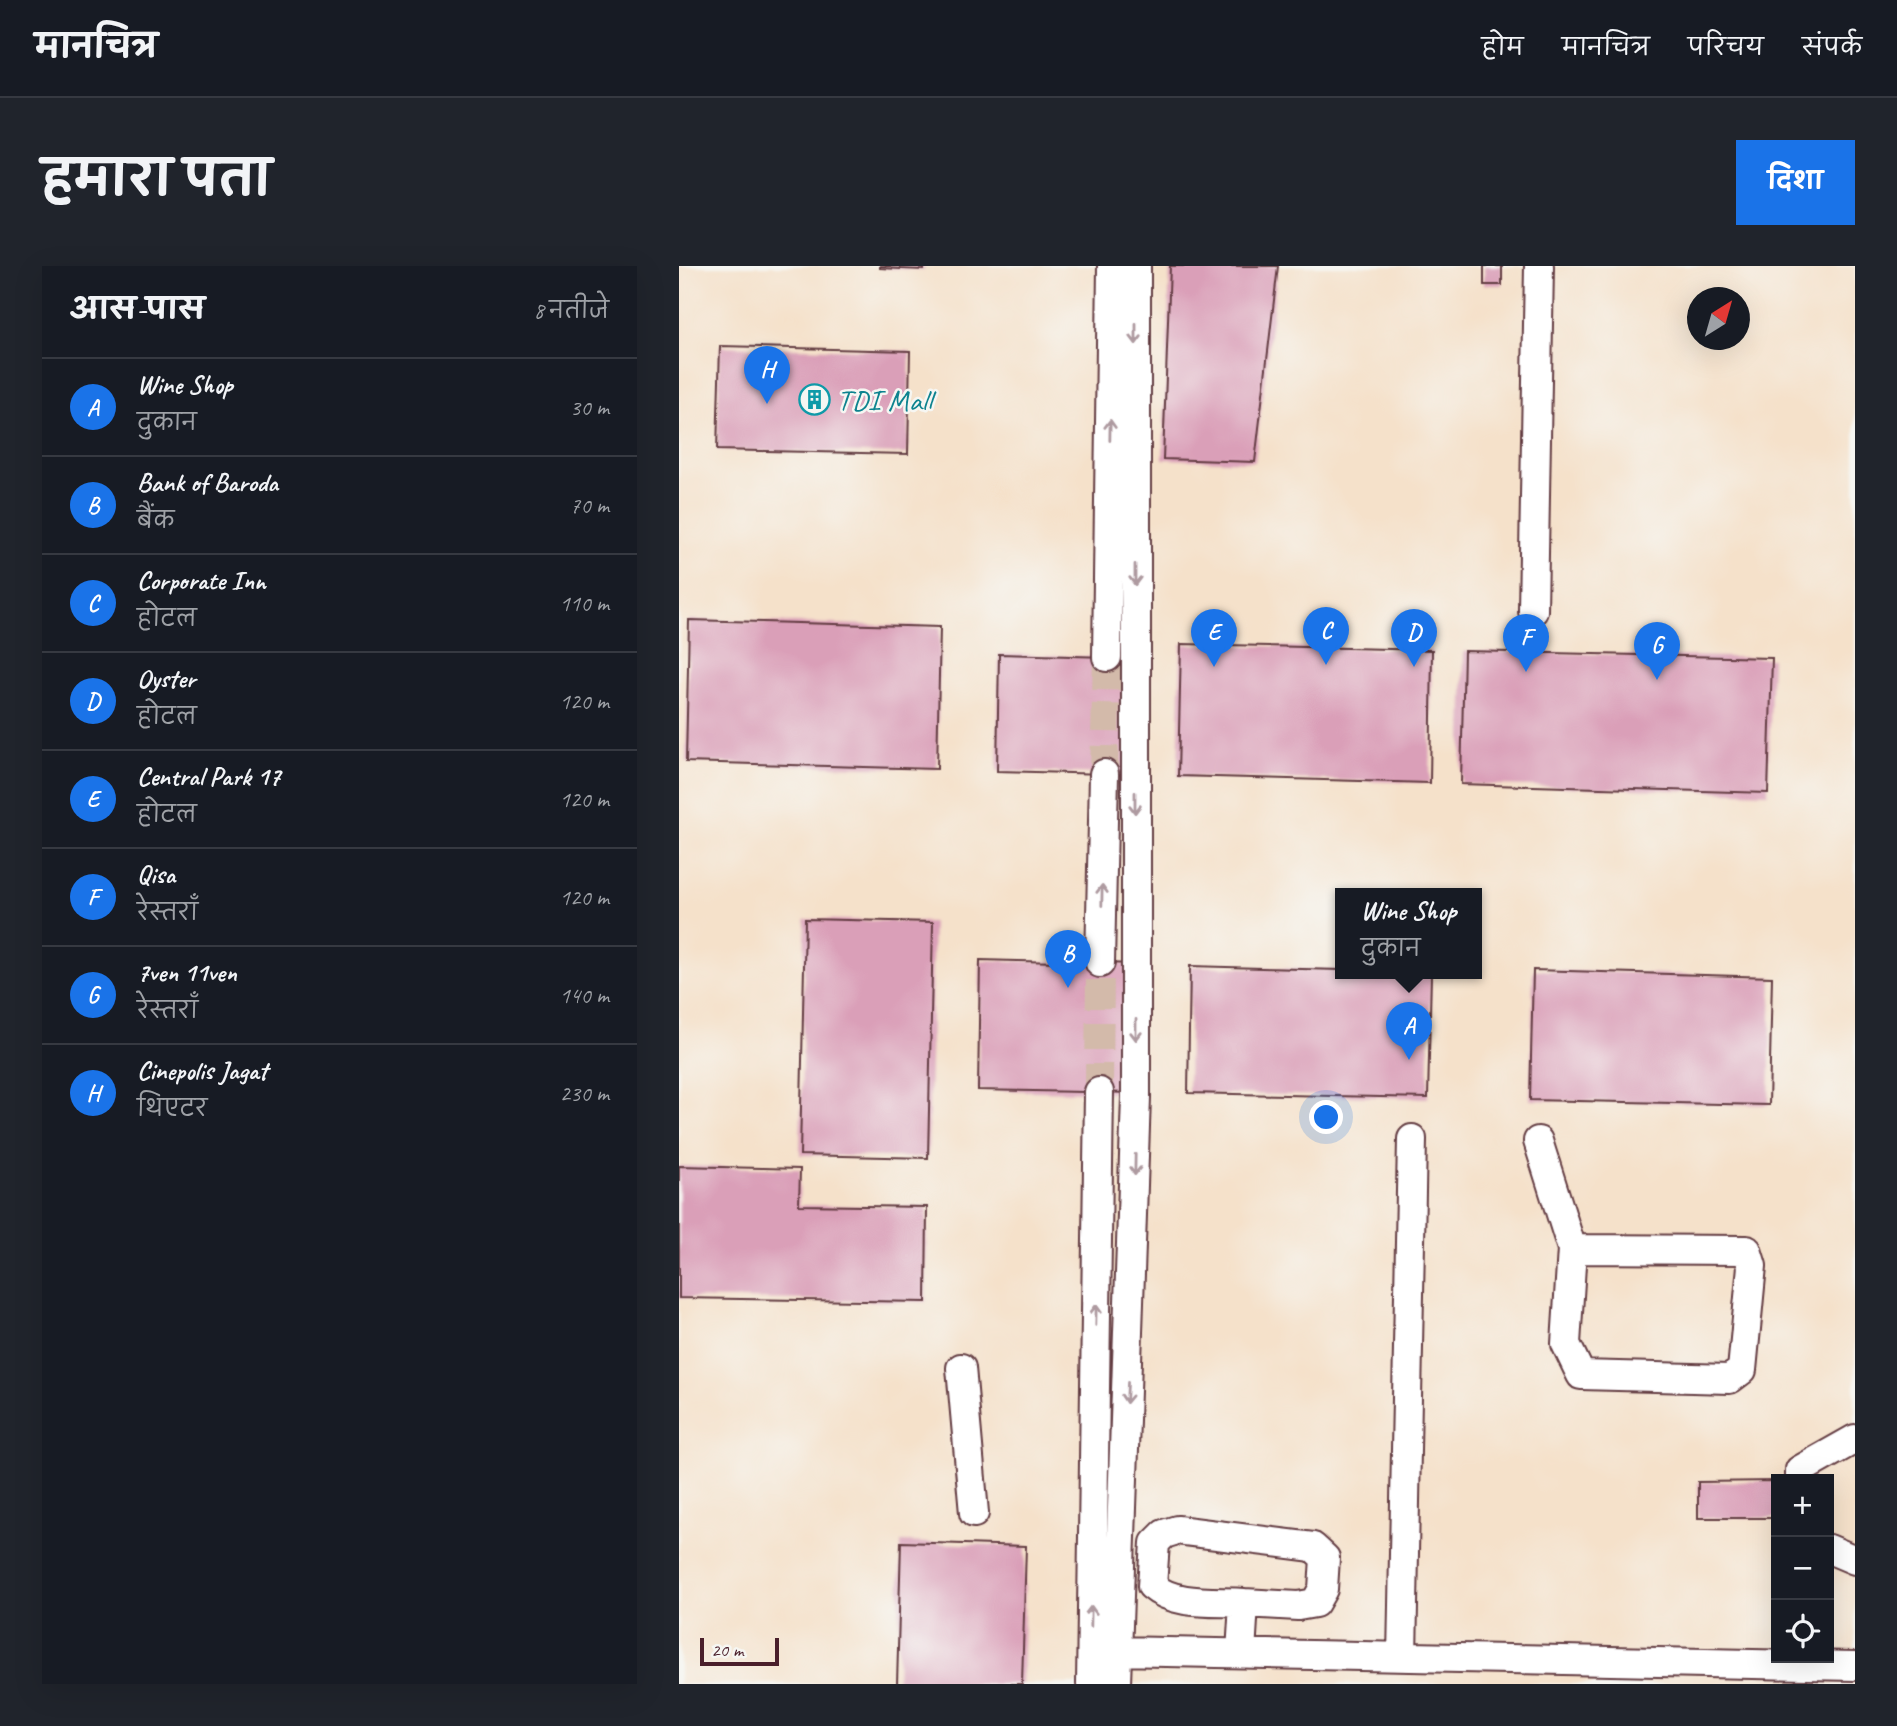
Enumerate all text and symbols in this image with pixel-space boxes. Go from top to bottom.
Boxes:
text: मानचित्र [35,25,158,67]
text: होम [1481,32,1524,62]
text: मानचित्र [1562,32,1650,62]
text: परिचय [1688,32,1764,62]
text: संपर्क [1802,32,1862,62]
button: दिशा [1736,140,1855,225]
text: हमारा पता [42,148,272,210]
north arrow [1687,287,1750,350]
text: आस-पास [70,290,205,328]
text: 8 नतीजे [533,296,609,325]
one-way arrow [1129,322,1143,345]
pin: H [744,346,790,404]
text: Wine Shop [137,368,233,401]
place label: TDI Mall [837,381,937,419]
building icon: TDI Mall [797,383,831,417]
text: A [87,393,99,422]
text: 30 m [570,393,609,422]
text: दुकान [137,408,197,437]
one-way arrow [1103,419,1117,442]
text: Bank of Baroda [137,466,278,499]
text: B [87,491,99,520]
text: 70 m [570,491,609,520]
text: बैंक [137,506,174,535]
one-way arrow [1128,563,1142,586]
text: Corporate Inn [137,564,266,597]
text: C [88,589,98,618]
text: 110 m [560,589,609,618]
text: होटल [137,604,197,633]
pin: C [1303,607,1349,665]
pin: E [1191,609,1237,667]
pin: D [1391,609,1437,667]
pin: F [1503,614,1549,672]
pin: G [1634,622,1680,680]
text: Oyster [137,662,195,695]
text: D [86,687,100,716]
text: 120 m [560,687,609,716]
text: होटल [137,702,197,731]
text: Central Park 17 [137,760,280,793]
text: E [87,785,99,814]
text: 120 m [560,785,609,814]
one-way arrow [1128,791,1142,814]
text: होटल [137,800,197,829]
text: Qisa [137,858,175,891]
text: F [88,883,98,912]
text: 120 m [560,883,609,912]
one-way arrow [1095,884,1108,907]
popup [1335,888,1482,979]
text: Wine Shop [1361,894,1456,927]
text: रेस्तराँ [137,898,198,927]
pin: B [1045,930,1091,988]
text: दुकान [1361,934,1421,963]
text: 7ven 11ven [137,956,237,989]
text: G [87,981,99,1010]
text: 140 m [560,981,609,1010]
text: रेस्तराँ [137,996,198,1025]
pin: A [1386,1002,1432,1060]
one-way arrow [1129,1018,1143,1041]
text: Cinepolis Jagat [137,1054,267,1087]
text: H [86,1079,100,1108]
text: 230 m [560,1079,609,1108]
text: थिएटर [137,1094,207,1123]
your location [1309,1100,1343,1134]
one-way arrow [1128,1153,1142,1176]
one-way arrow [1089,1304,1103,1327]
one-way arrow [1121,1381,1134,1404]
map controls [1771,1474,1834,1663]
button: + [1771,1474,1834,1537]
button: − [1771,1537,1834,1600]
button: locate [1771,1600,1834,1663]
one-way arrow [1085,1605,1098,1628]
scale bar [700,1635,779,1667]
text: 20 m [711,1638,743,1662]

